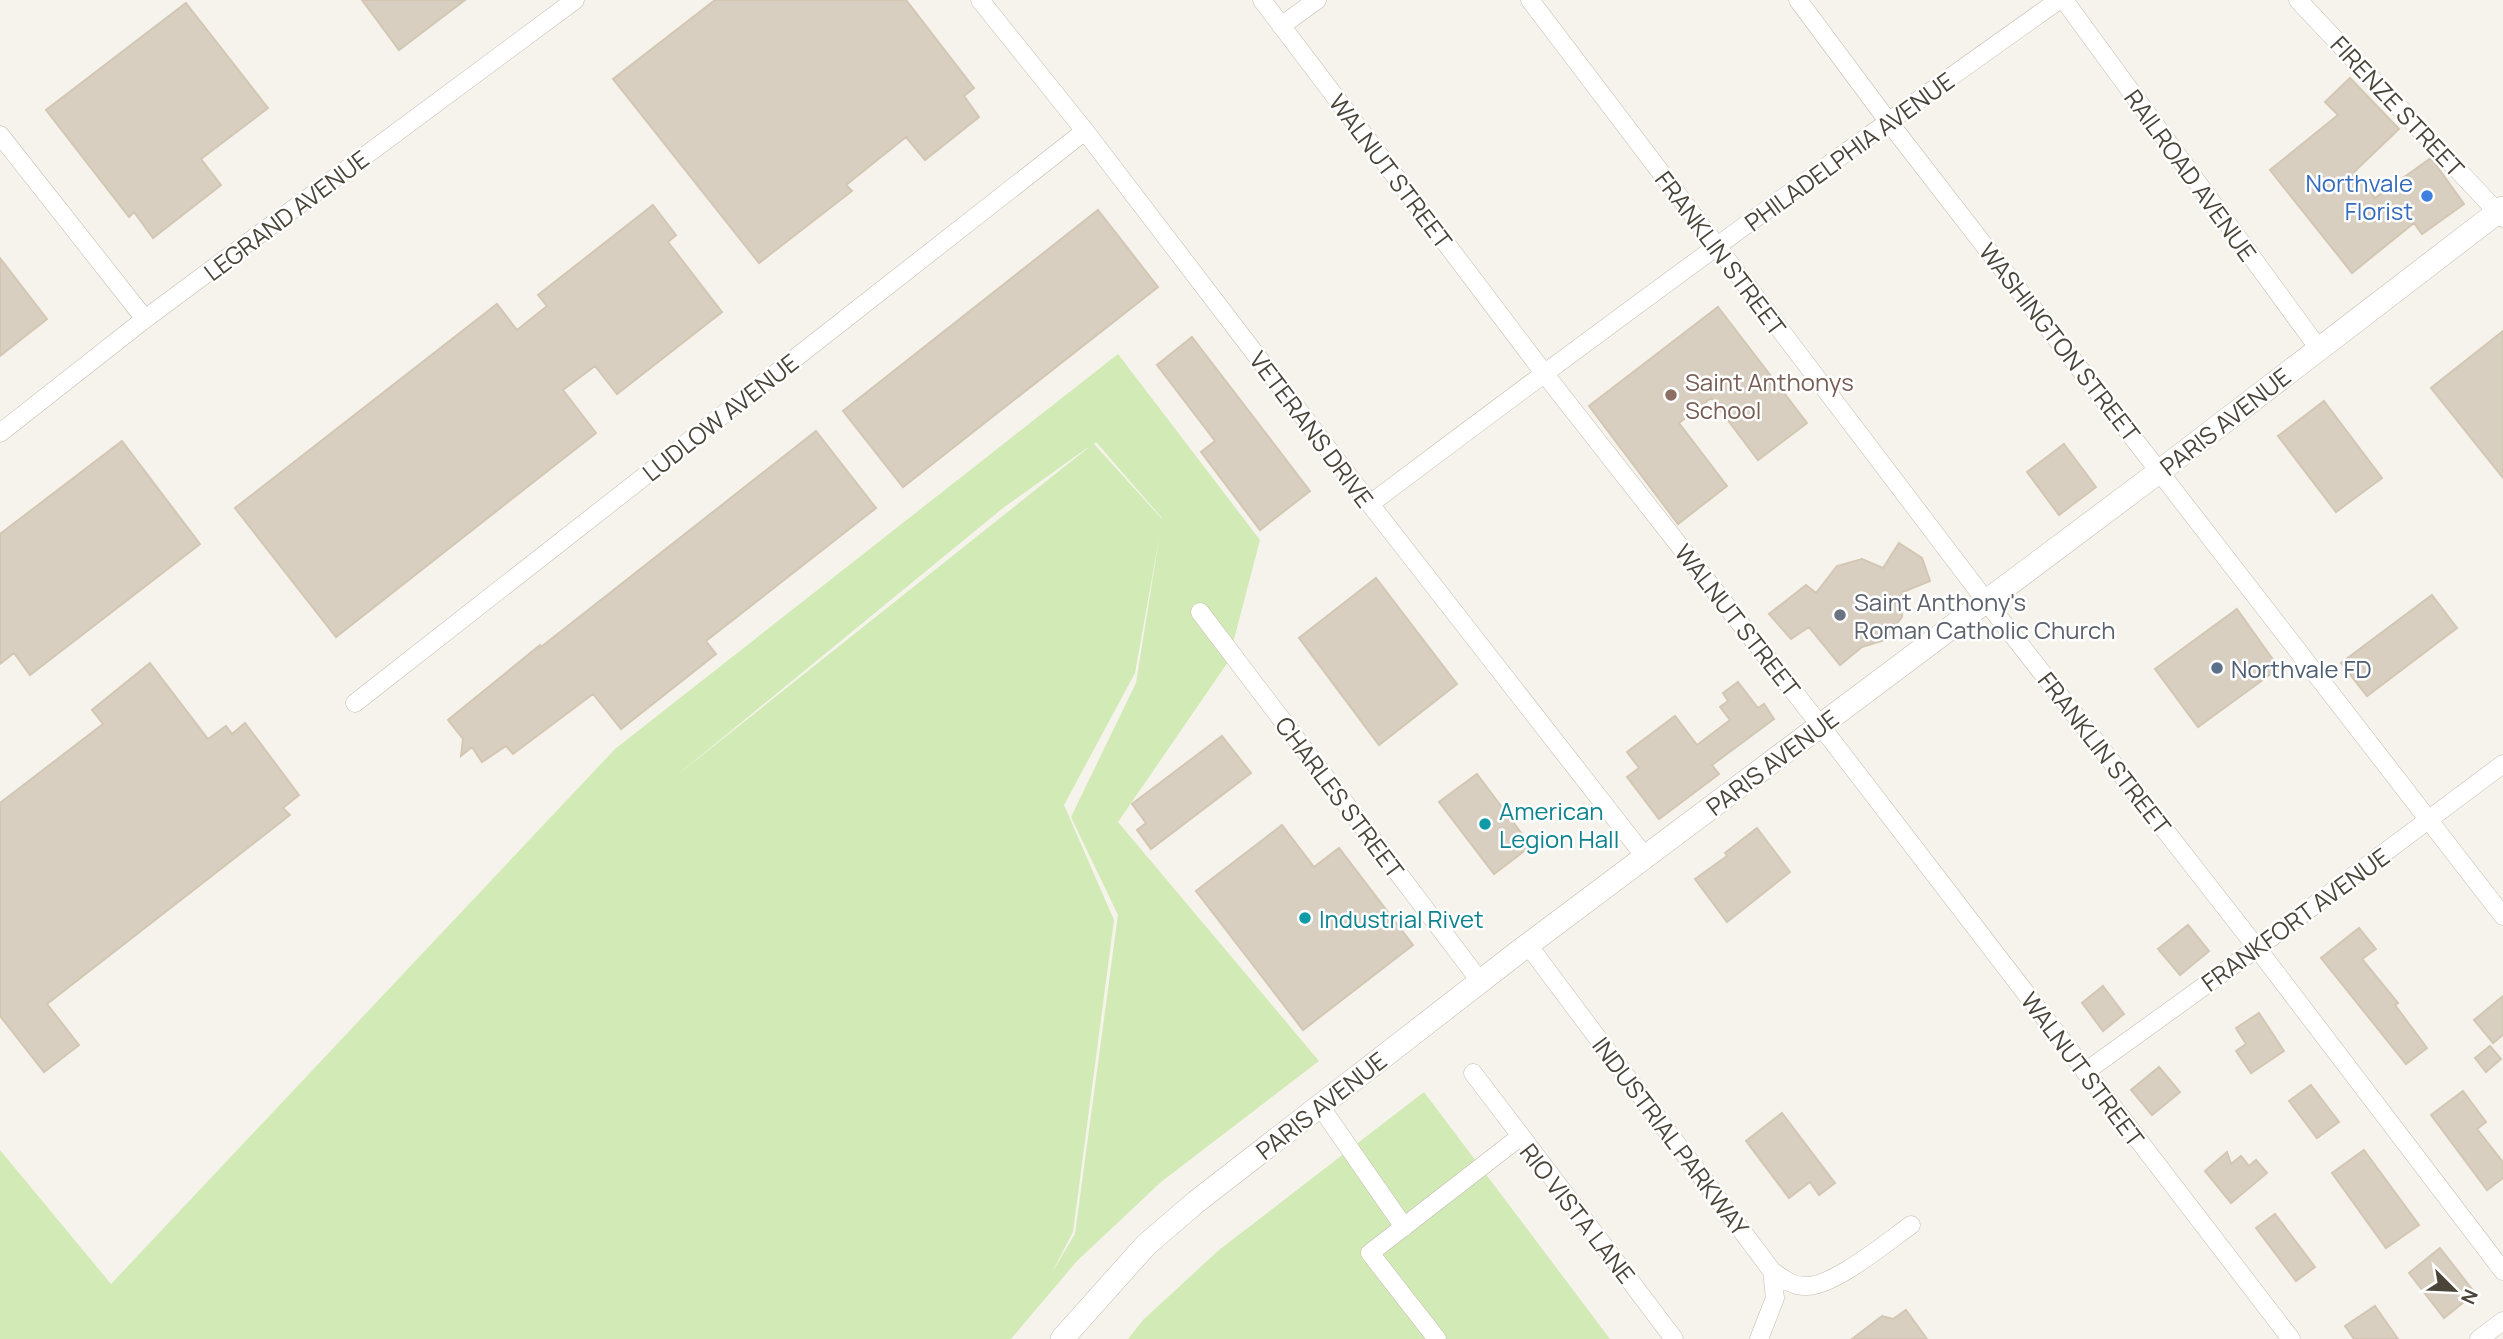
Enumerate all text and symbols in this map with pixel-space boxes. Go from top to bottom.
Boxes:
street label: FIRENZE STREET [2324,28,2473,184]
street label: PHILADELPHIA AVENUE [1738,64,1960,238]
street label: RAILROAD AVENUE [2117,82,2265,268]
street label: WALNUT STREET [1322,87,1461,256]
street label: LEGRAND AVENUE [197,142,375,288]
street label: FRANKLIN STREET [1648,164,1794,343]
place label: Northvale Florist [2305,166,2413,227]
marker: Northvale Florist [2419,188,2435,204]
street label: WASHINGTON STREET [1972,236,2149,449]
street label: VETERANS DRIVE [1242,344,1382,514]
street label: LUDLOW AVENUE [635,346,805,488]
street label: PARIS AVENUE [2153,360,2297,482]
place label: Saint Anthonys School [1685,365,1854,426]
marker: Saint Anthonys School [1663,387,1679,403]
street label: WALNUT STREET [1668,537,1809,704]
place label: Saint Anthony's Roman Catholic Church [1854,585,2116,646]
marker: Saint Anthony's Roman Catholic Church [1832,607,1848,623]
place label: Northvale FD [2231,652,2372,685]
marker: Northvale FD [2209,660,2225,676]
street label: FRANKLIN STREET [2031,665,2179,842]
street label: PARIS AVENUE [1699,701,1845,823]
street label: CHARLES STREET [1268,709,1412,885]
place label: American Legion Hall [1499,794,1619,855]
marker: American Legion Hall [1477,816,1493,832]
street label: FRANKFORT AVENUE [2194,840,2396,998]
place label: Industrial Rivet [1319,902,1484,935]
marker: Industrial Rivet [1297,910,1313,926]
street label: WALNUT STREET [2014,985,2153,1154]
street label: INDUSTRIAL PARKWAY [1585,1030,1757,1243]
street label: PARIS AVENUE [1249,1044,1393,1166]
street label: RIO VISTA LANE [1513,1136,1643,1290]
north arrow [2419,1255,2489,1325]
text: N [2455,1285,2484,1308]

